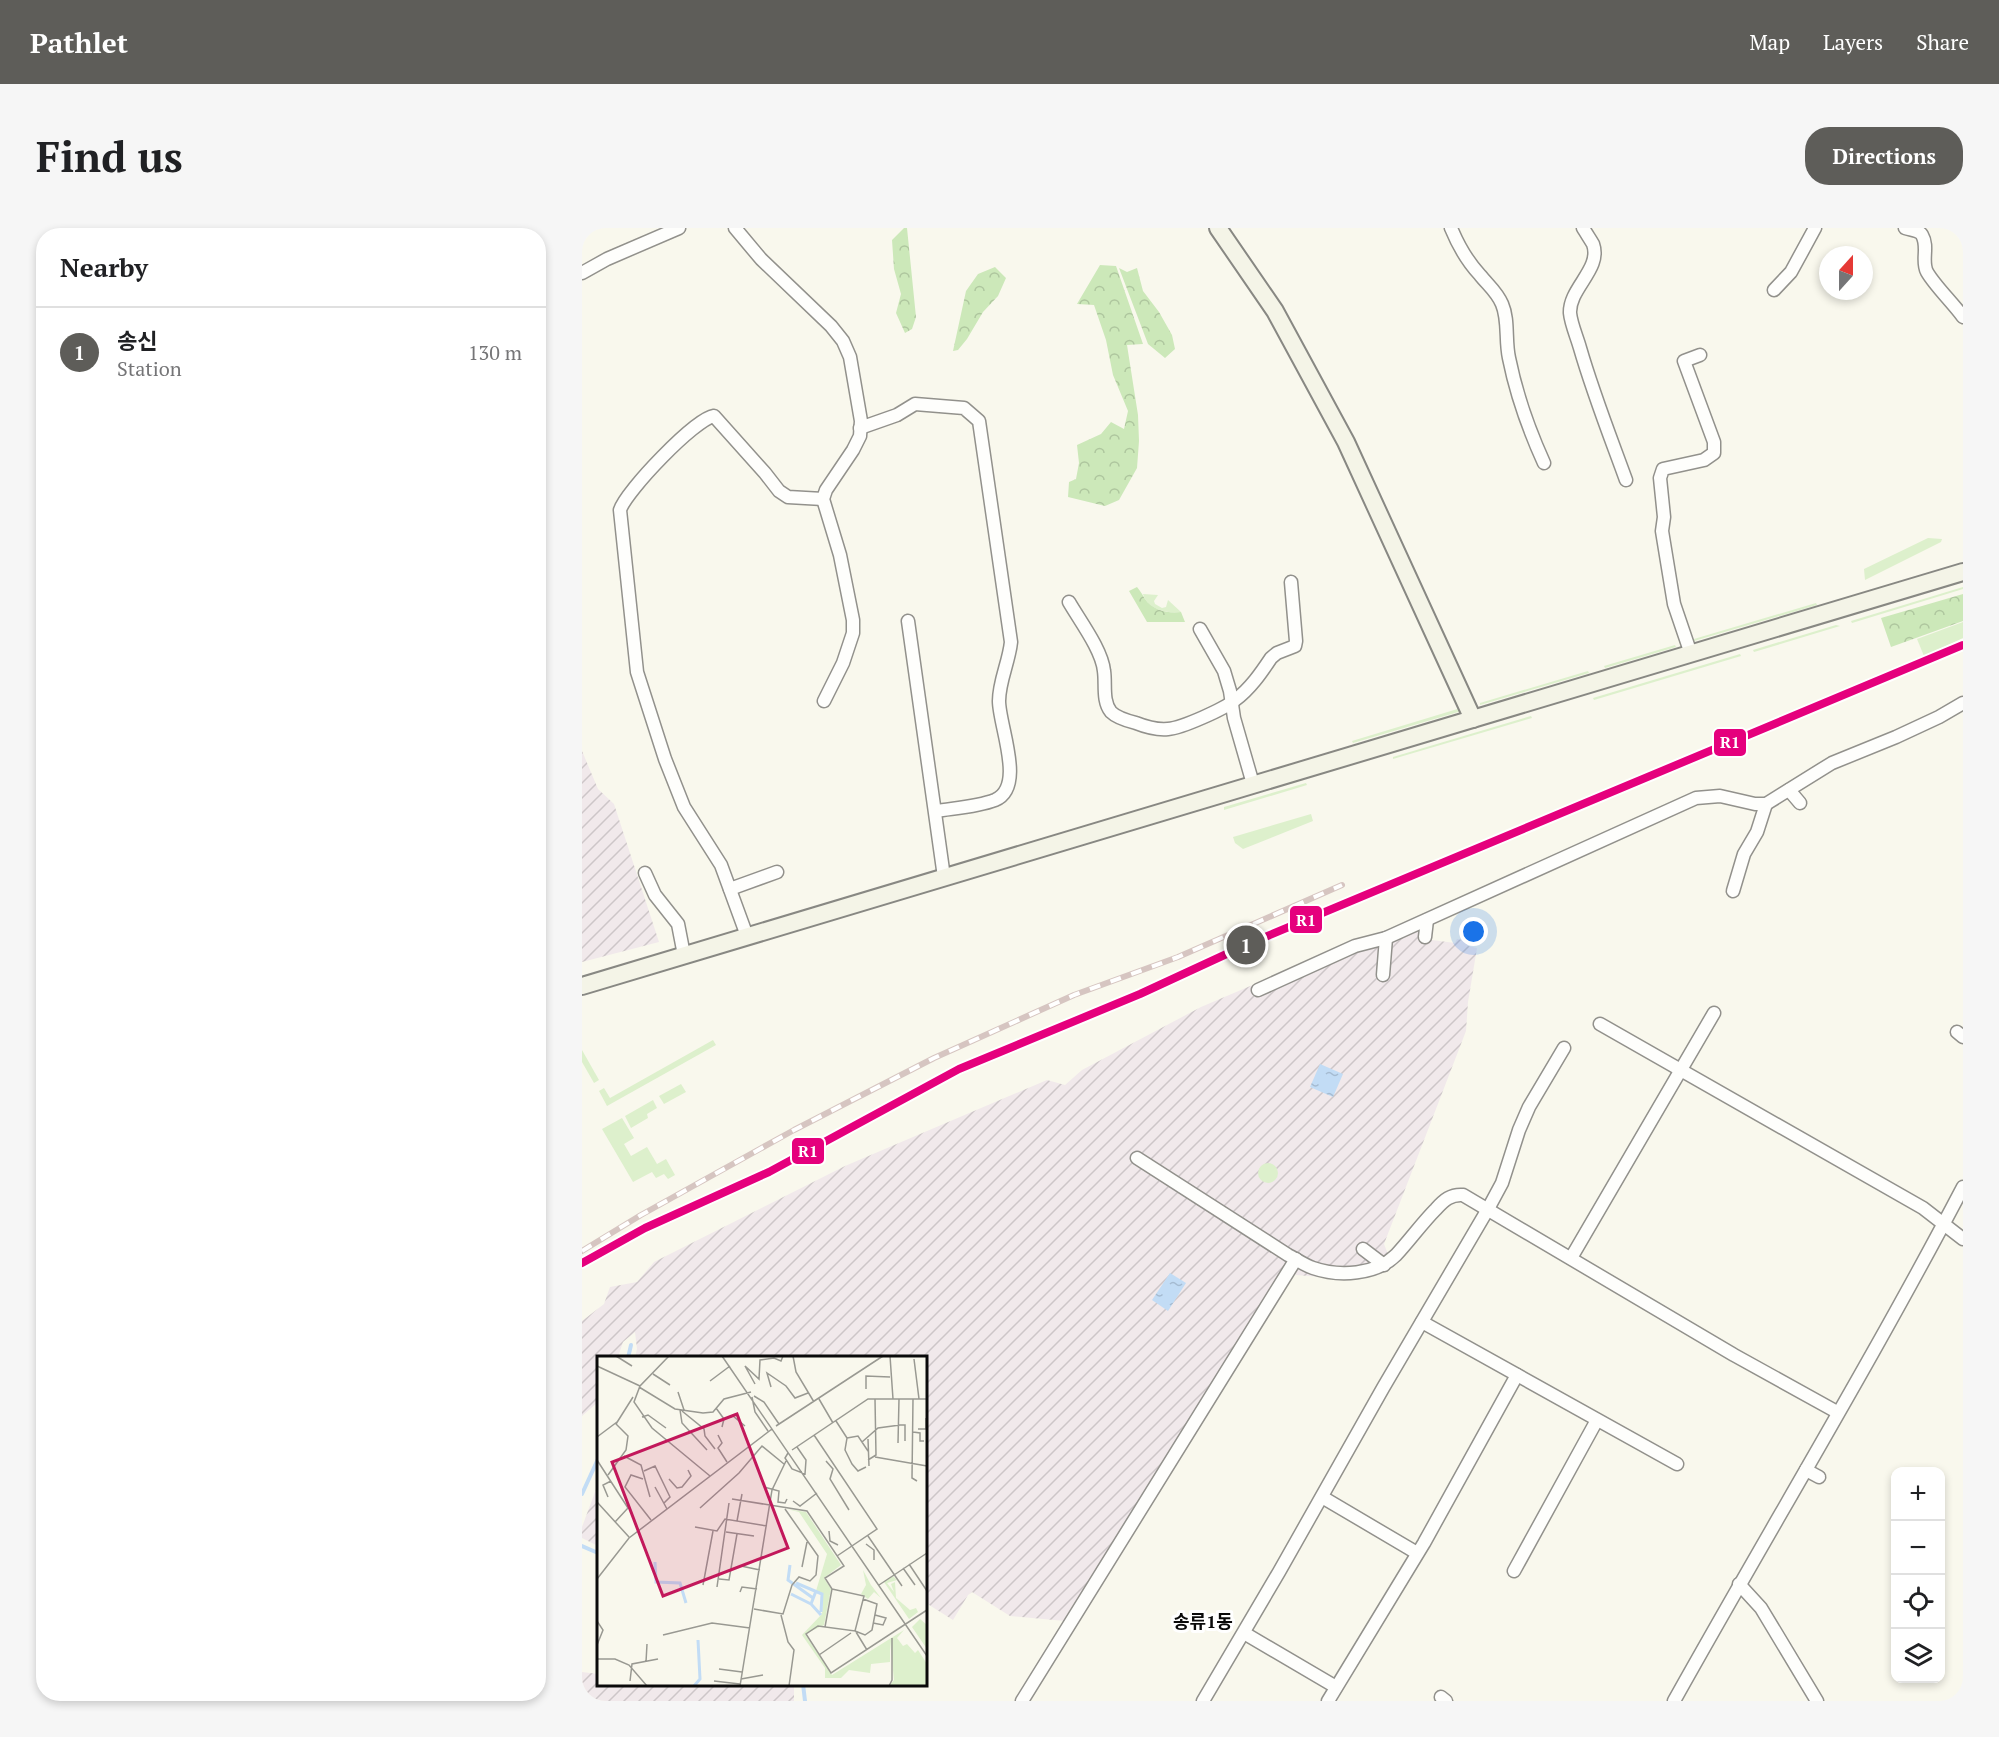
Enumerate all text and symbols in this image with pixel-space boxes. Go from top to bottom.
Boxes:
text: Pathlet [30,24,128,61]
text: Map [1749,28,1790,56]
text: Layers [1823,28,1883,56]
text: Share [1916,28,1969,56]
button: Directions [1805,127,1963,185]
text: Find us [36,128,183,184]
north arrow [1819,246,1873,300]
text: Nearby [60,250,148,284]
text: 송신 [117,326,157,355]
text: 1 [74,339,85,366]
text: 130 m [468,339,522,366]
text: Station [117,355,182,382]
line badge: R1 [1713,728,1747,757]
text: R1 [1720,731,1740,753]
line badge: R1 [1289,905,1323,934]
text: R1 [1296,909,1316,931]
your location [1459,917,1488,946]
pin: 1 [1226,922,1266,968]
line badge: R1 [791,1137,825,1165]
text: R1 [798,1140,818,1162]
inset map [597,1356,927,1686]
map controls [1891,1467,1945,1683]
button: + [1891,1467,1945,1521]
button: − [1891,1521,1945,1575]
button: locate [1891,1575,1945,1629]
district label: 송류1동 [1173,1609,1233,1633]
button: layers [1891,1629,1945,1683]

